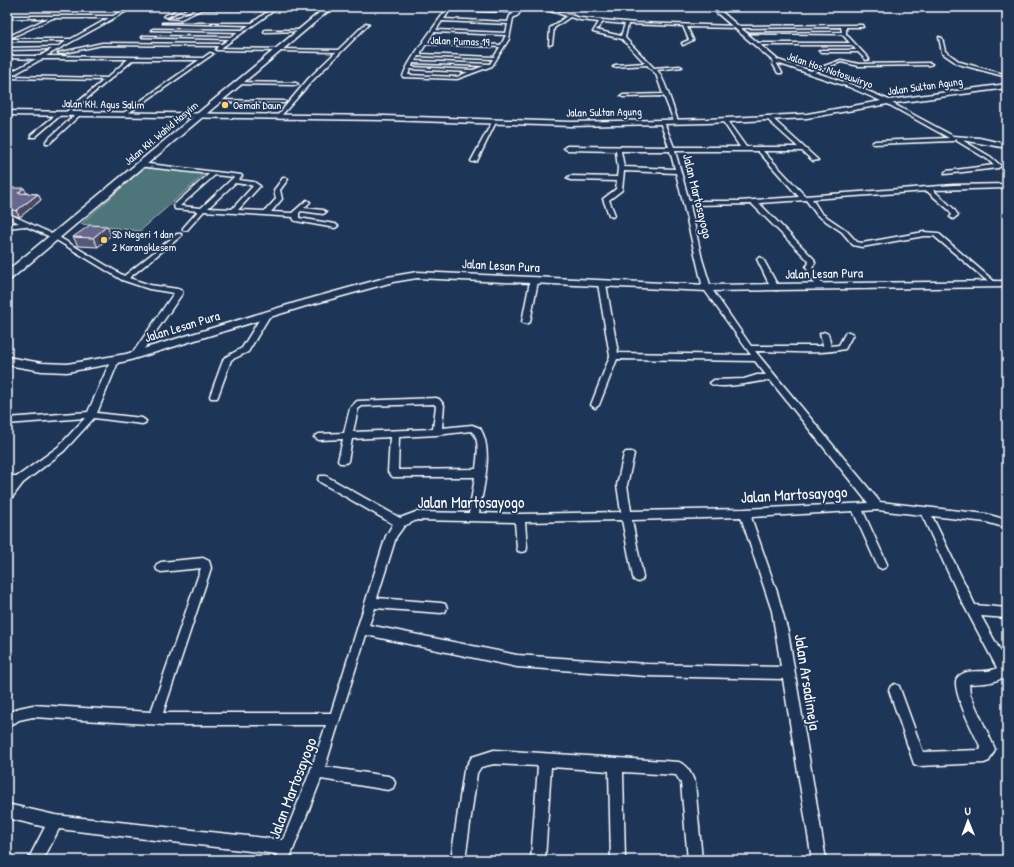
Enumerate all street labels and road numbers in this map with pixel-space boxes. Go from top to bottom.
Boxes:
street label: Jalan Pumas 19 [430,33,490,49]
street label: Jalan Hos. Notosuwiryo [785,49,875,91]
street label: Jalan Sultan Agung [887,74,964,98]
street label: Jalan KH. Agus Salim [62,96,145,112]
street label: Jalan KH. Wahid Hasyim [121,98,201,168]
street label: Jalan Sultan Agung [566,104,642,120]
street label: Jalan Martosayogo [679,152,717,240]
street label: Jalan Lesan Pura [462,254,540,276]
street label: Jalan Lesan Pura [785,263,863,283]
street label: Jalan Lesan Pura [142,306,222,346]
street label: Jalan Martosayogo [740,480,848,508]
street label: Jalan Martosayogo [418,491,525,513]
street label: Jalan Arsadimeja [790,632,826,732]
street label: Jalan Martosayogo [263,734,322,842]

